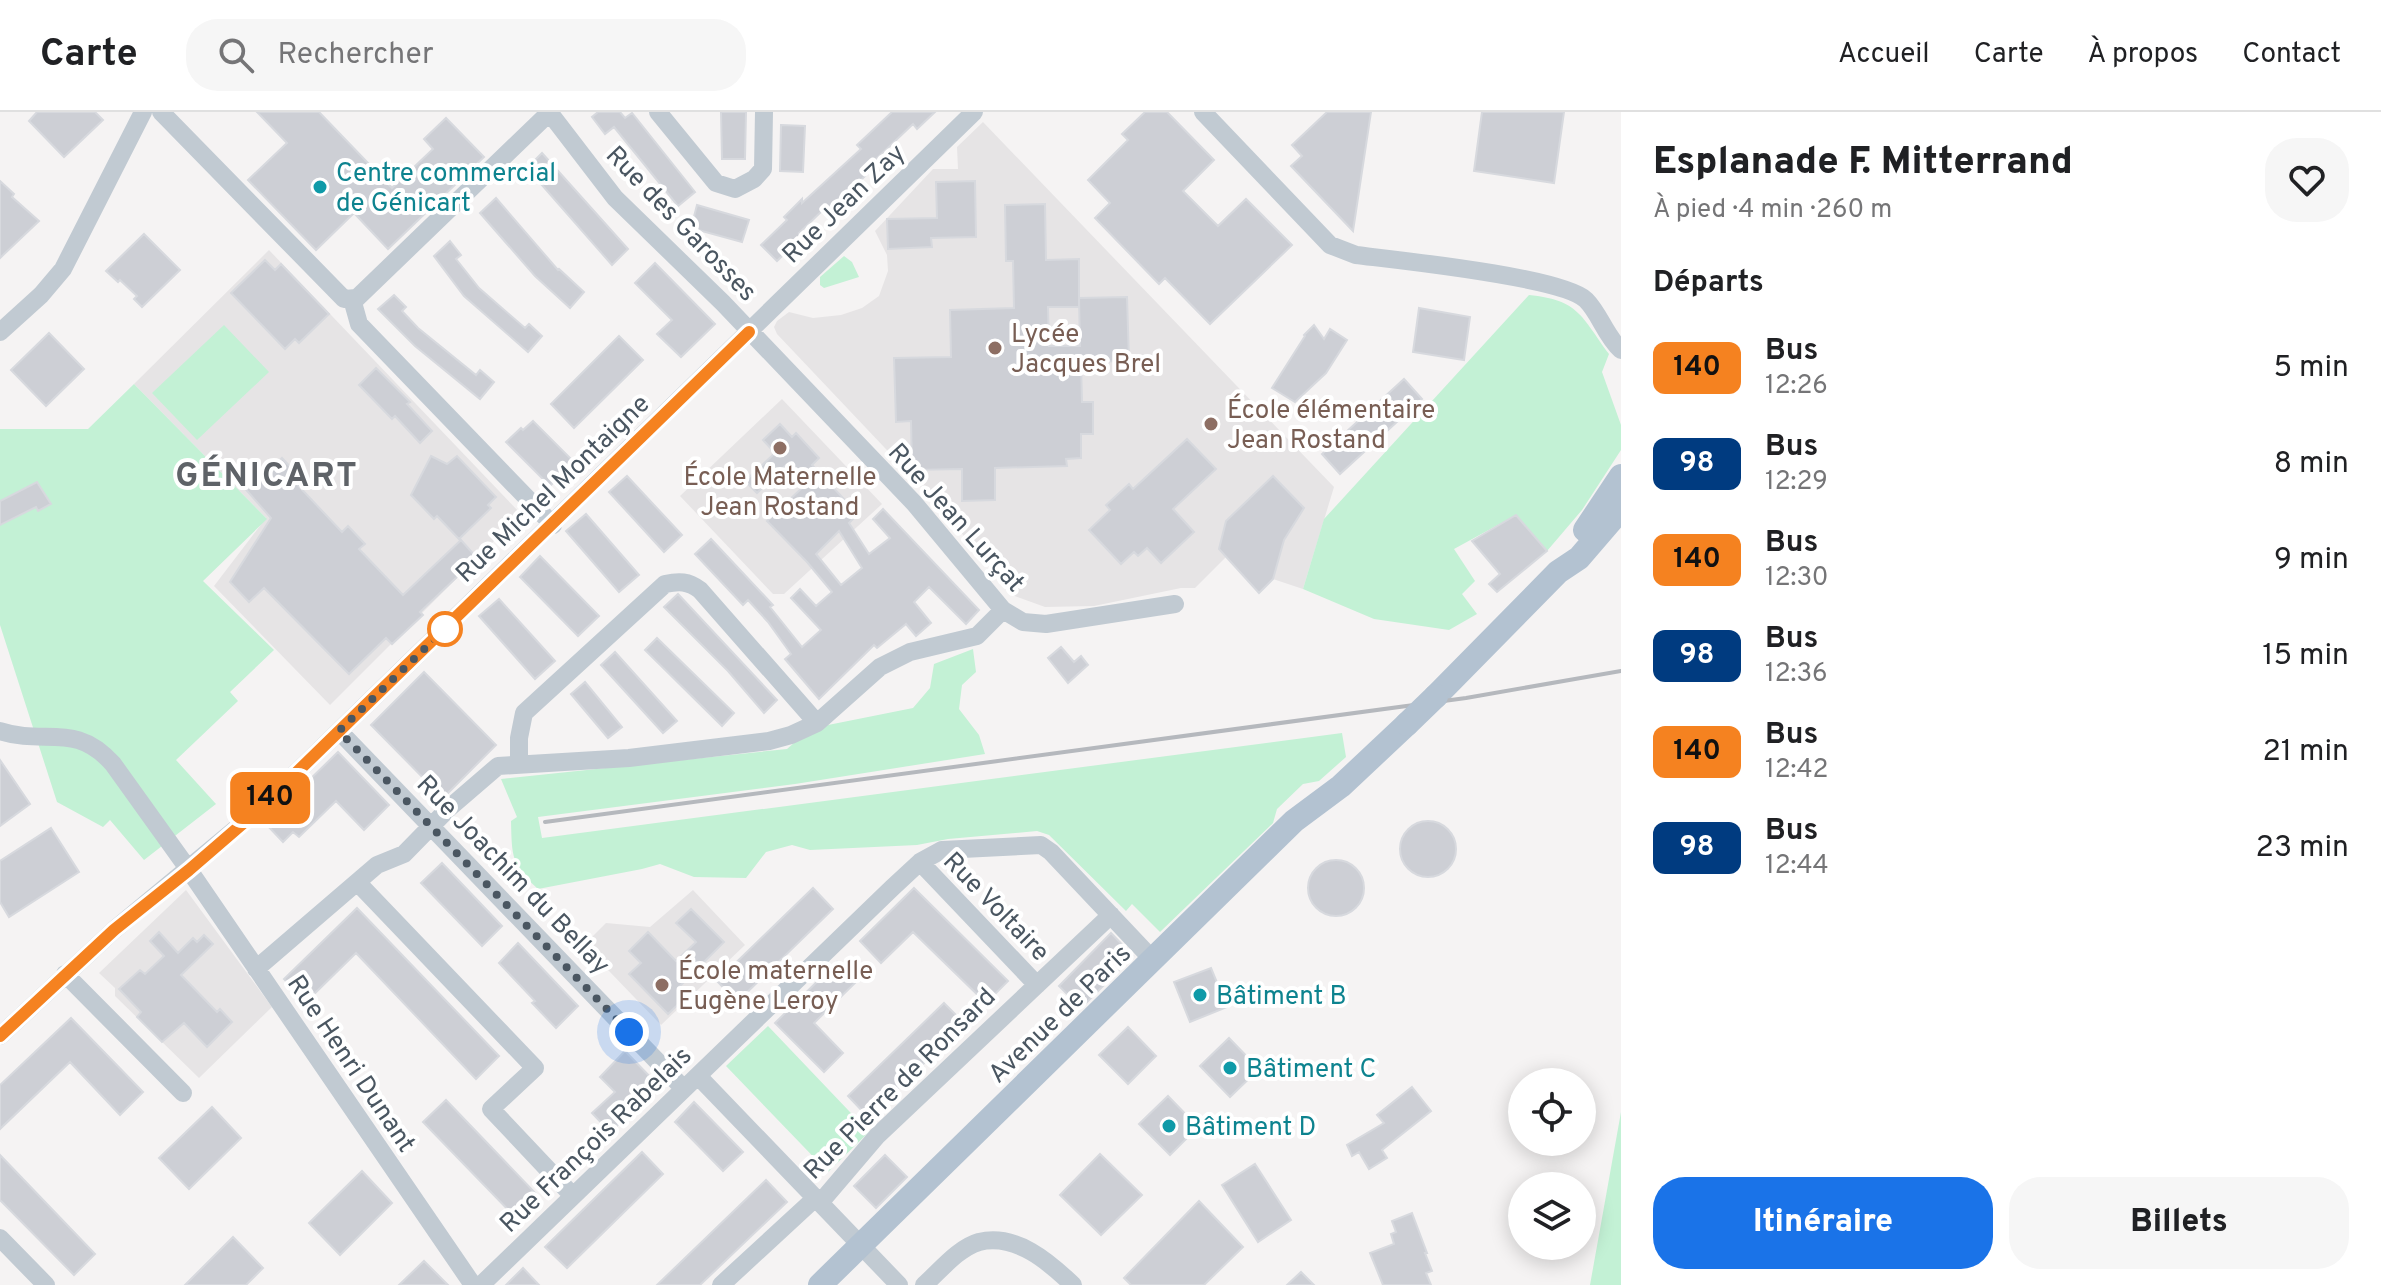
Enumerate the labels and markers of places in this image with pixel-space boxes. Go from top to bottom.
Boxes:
place label: Centre commercial de Génicart [336,158,556,221]
marker: Centre commercial de Génicart [311,178,329,196]
place label: Lycée Jacques Brel [1011,319,1161,382]
marker: Lycée Jacques Brel [986,339,1004,357]
place label: École élémentaire Jean Rostand [1227,393,1435,458]
marker: École élémentaire Jean Rostand [1202,415,1220,433]
marker: École Maternelle Jean Rostand [771,439,789,457]
place label: École Maternelle Jean Rostand [683,460,877,525]
unlabelled marker [428,612,462,646]
place label: École maternelle Eugène Leroy [678,954,873,1019]
marker: École maternelle Eugène Leroy [653,976,671,994]
place label: Bâtiment B [1216,981,1347,1014]
marker: Bâtiment B [1191,986,1209,1004]
place label: Bâtiment C [1246,1054,1376,1087]
marker: Bâtiment C [1221,1059,1239,1077]
place label: Bâtiment D [1185,1112,1316,1145]
marker: Bâtiment D [1160,1117,1178,1135]

